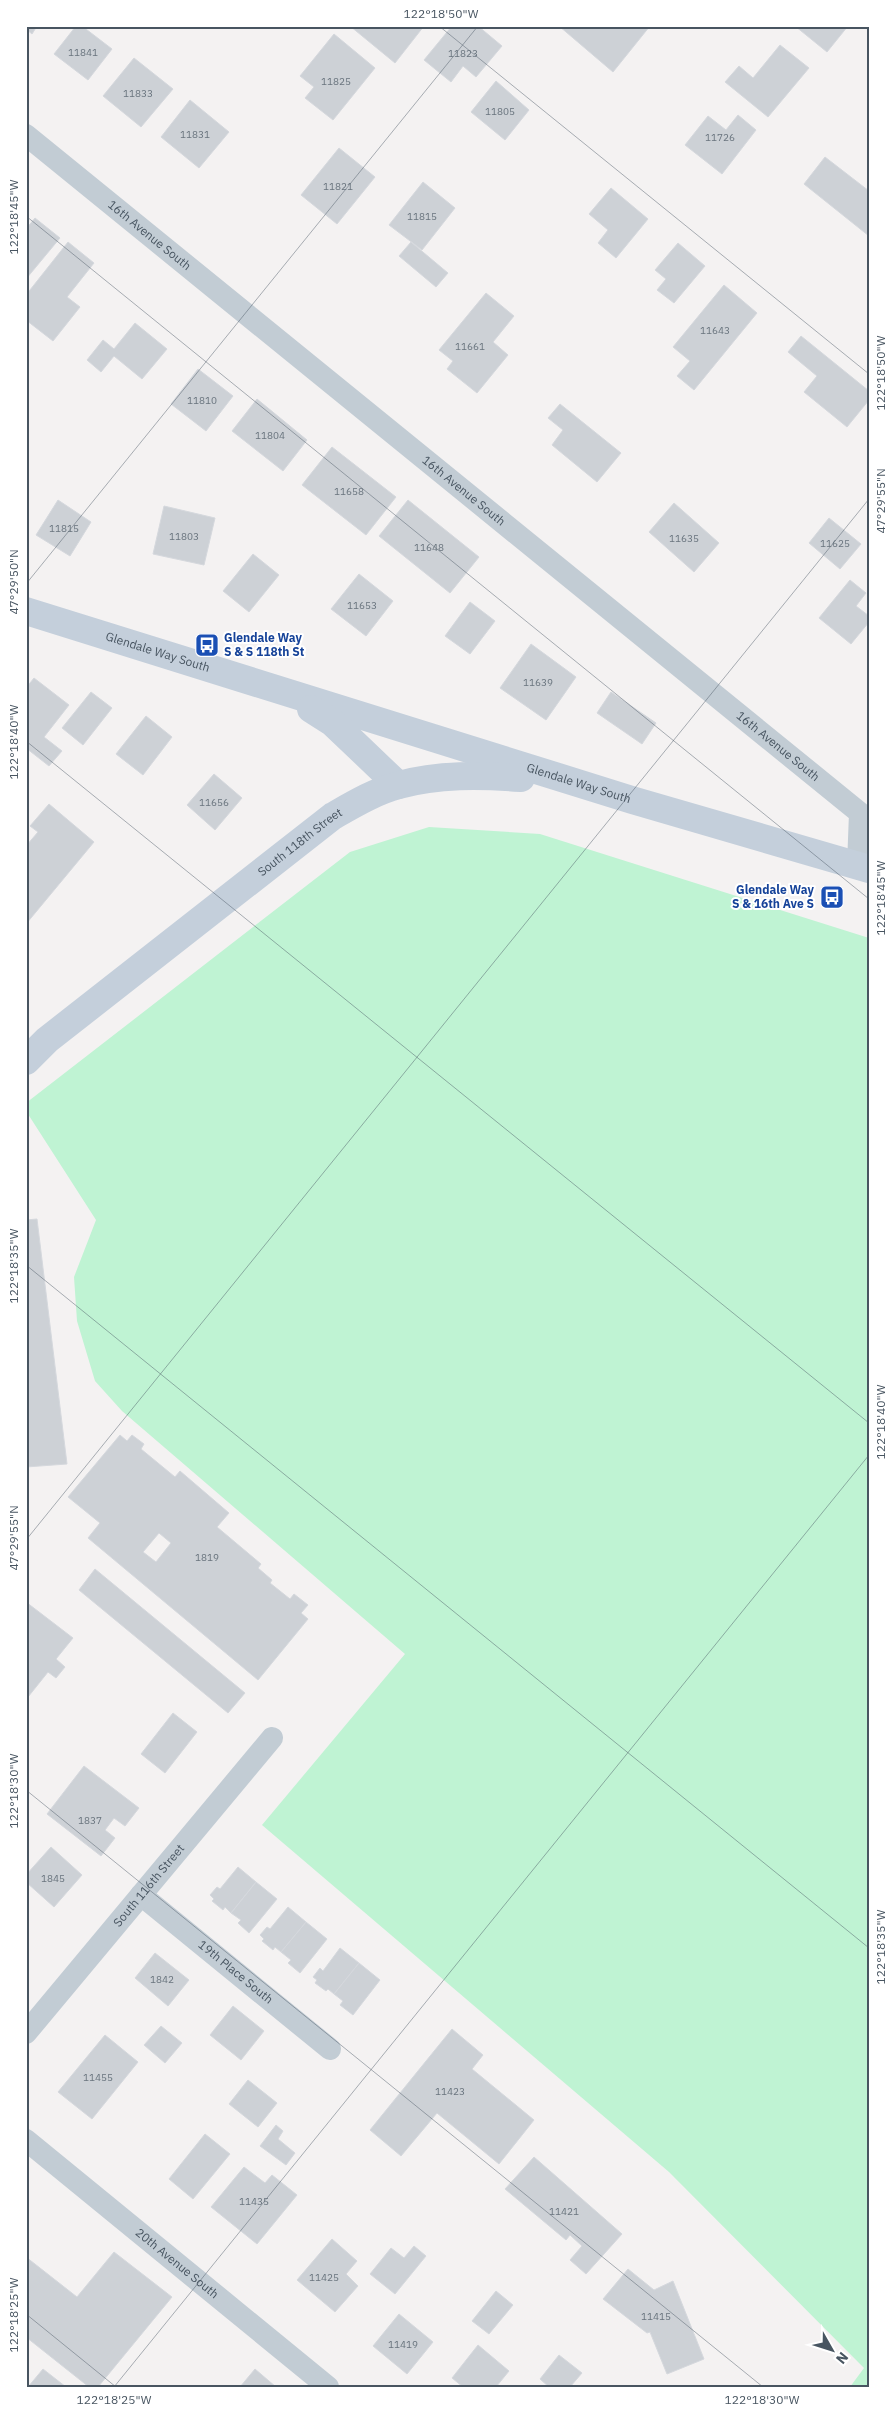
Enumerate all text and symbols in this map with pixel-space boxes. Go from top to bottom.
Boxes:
text: 122°18'50"W [404,6,479,21]
house number: 11841 [68,46,98,59]
house number: 11823 [448,47,478,60]
house number: 11825 [321,75,351,88]
house number: 11833 [123,87,153,100]
house number: 11805 [485,105,515,118]
house number: 11831 [180,128,210,141]
house number: 11726 [705,131,735,144]
text: 122°18'45"W [6,179,21,254]
house number: 11821 [323,180,353,193]
street label: 16th Avenue South [105,197,194,273]
house number: 11815 [407,210,437,223]
house number: 11643 [700,324,730,337]
text: 122°18'50"W [873,335,888,410]
house number: 11661 [455,340,485,353]
house number: 11810 [187,394,217,407]
house number: 11804 [255,429,285,442]
street label: 16th Avenue South [419,452,509,529]
text: 47°29'55"N [873,468,888,534]
house number: 11658 [334,485,364,498]
house number: 11815 [49,522,79,535]
house number: 11803 [169,530,199,543]
house number: 11635 [669,532,699,545]
house number: 11625 [820,537,850,550]
house number: 11648 [414,541,444,554]
text: 47°29'50"N [6,549,21,615]
house number: 11653 [347,599,377,612]
street label: Glendale Way South [104,628,212,675]
place label: Glendale Way S & S 118th St [224,630,305,659]
bus stop icon: Glendale Way S & S 118th St [194,632,220,658]
house number: 11639 [523,676,553,689]
text: 122°18'40"W [6,704,21,779]
street label: 16th Avenue South [734,708,823,784]
street label: Glendale Way South [525,760,633,806]
house number: 11656 [199,796,229,809]
street label: South 118th Street [255,804,345,879]
text: 122°18'45"W [873,860,888,935]
place label: Glendale Way S & 16th Ave S [732,882,815,911]
bus stop icon: Glendale Way S & 16th Ave S [819,884,845,910]
text: 122°18'35"W [6,1228,21,1303]
text: 122°18'40"W [873,1384,888,1459]
text: 47°29'55"N [6,1505,21,1571]
house number: 1819 [195,1551,219,1564]
text: 122°18'30"W [6,1753,21,1828]
house number: 1837 [78,1814,102,1827]
street label: South 116th Street [110,1841,187,1930]
house number: 1845 [41,1872,65,1885]
text: 122°18'35"W [873,1909,888,1984]
street label: 19th Place South [195,1937,276,2007]
house number: 1842 [150,1973,174,1986]
house number: 11455 [83,2071,113,2084]
house number: 11423 [435,2085,465,2098]
house number: 11435 [239,2195,269,2208]
house number: 11421 [549,2205,579,2218]
street label: 20th Avenue South [133,2225,222,2301]
house number: 11425 [309,2271,339,2284]
text: 122°18'25"W [6,2277,21,2352]
house number: 11415 [641,2310,671,2323]
north arrow [808,2326,858,2376]
house number: 11419 [388,2338,418,2351]
text: N [832,2349,852,2368]
text: 122°18'25"W [77,2392,152,2407]
text: 122°18'30"W [725,2392,800,2407]

